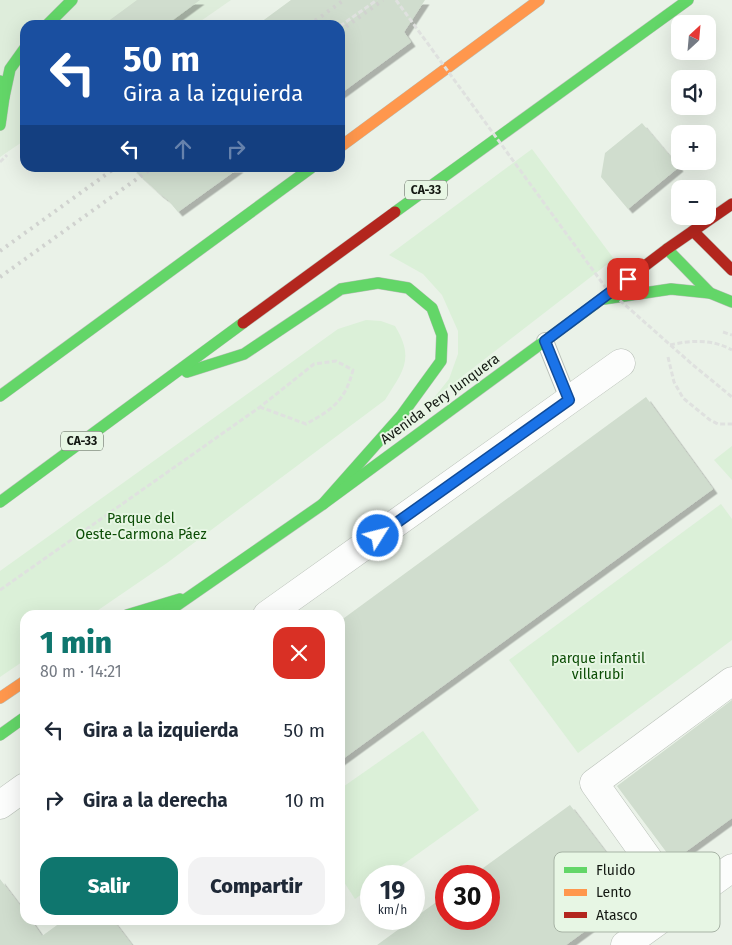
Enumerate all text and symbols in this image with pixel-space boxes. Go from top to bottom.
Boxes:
north arrow [671,15,716,60]
map controls [671,15,716,225]
text: 50 m [123,38,200,80]
icon: left [40,40,105,105]
button: sound [671,70,716,115]
text: Gira a la izquierda [123,80,303,107]
button: + [671,125,716,170]
icon: left [116,135,144,163]
icon: ahead [169,135,197,163]
icon: right [222,135,250,163]
road number: CA-33 [405,180,447,200]
button: − [671,180,716,225]
pin [607,258,649,300]
icon: arrive [614,265,642,293]
street label: Avenida Pery Junquera [377,350,503,448]
road number: CA-33 [61,432,103,451]
position arrow [351,509,403,561]
park label: Parque del Oeste-Carmona Páez [75,510,207,543]
text: 1 min [40,625,112,661]
button: close [273,627,325,679]
park label: parque infantil villarubi [551,650,645,683]
text: 80 m · 14:21 [40,662,122,681]
icon: left [40,716,68,744]
text: Gira a la izquierda [83,719,239,742]
text: 50 m [284,719,325,742]
icon: right [40,786,68,814]
text: Gira a la derecha [83,789,228,812]
text: 10 m [285,789,325,812]
legend [554,852,720,932]
button: Salir [40,857,178,915]
button: Compartir [188,857,325,915]
text: Fluido [596,862,635,879]
speed limit sign: 30 [435,865,500,930]
text: 19 [380,876,405,906]
text: Lento [596,884,631,901]
text: km/h [378,903,407,917]
text: Atasco [596,907,638,924]

